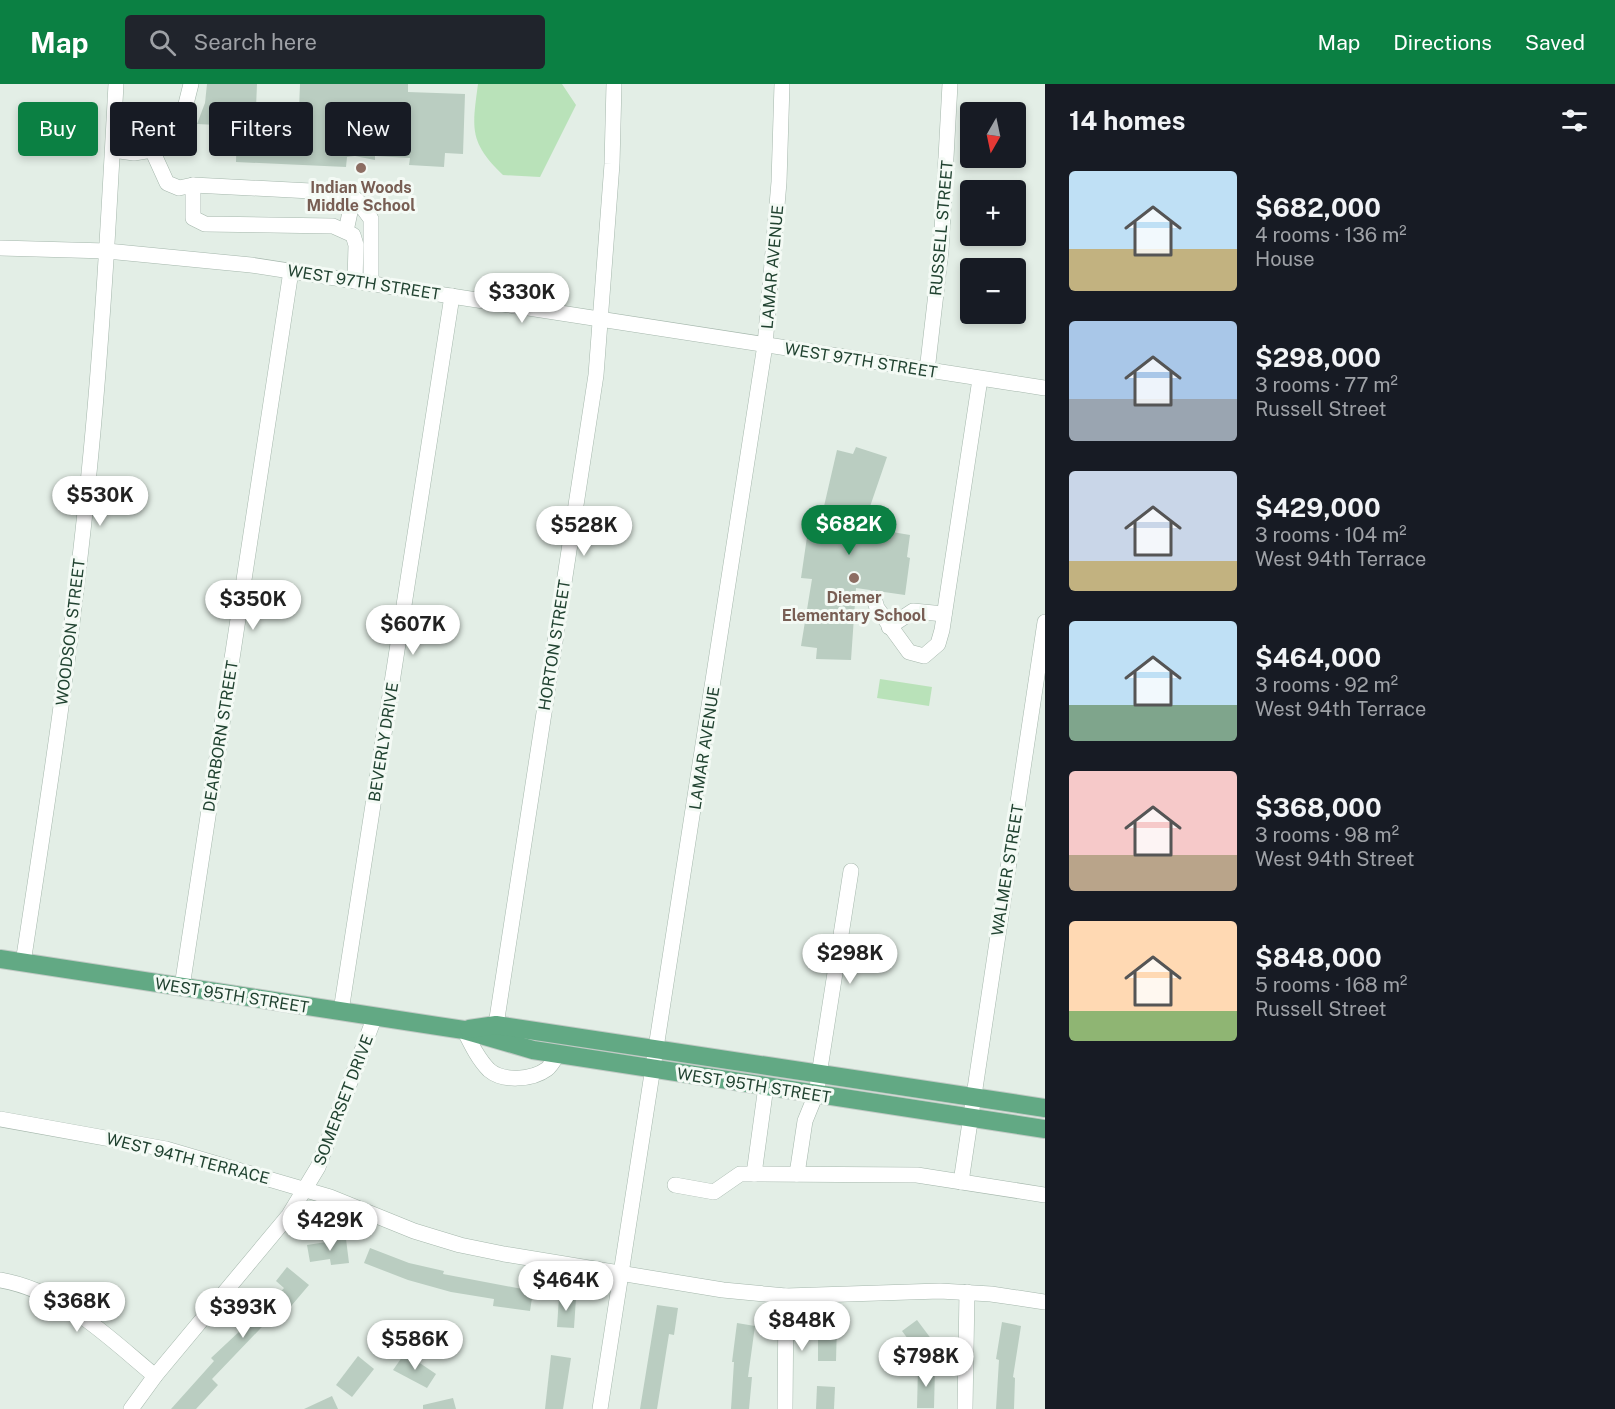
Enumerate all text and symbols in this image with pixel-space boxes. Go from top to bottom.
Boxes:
search box [125,15,545,69]
text: Map [30,26,89,59]
icon: search [146,26,179,59]
text: Search here [194,29,317,55]
text: Map [1318,30,1360,55]
text: Directions [1393,30,1492,55]
text: Saved [1525,30,1585,55]
chip: Buy [18,102,98,156]
chip: Rent [110,102,197,156]
chip: Filters [209,102,313,156]
chip: New [325,102,411,156]
north arrow [960,102,1026,168]
map controls [960,102,1026,324]
icon: filters [1558,104,1591,137]
text: 14 homes [1069,105,1185,136]
street label: RUSSELL STREET [926,159,957,297]
marker: Indian Woods Middle School [354,161,368,175]
place label: Indian Woods Middle School [307,178,415,215]
button: + [960,180,1026,246]
text: $682,000 [1255,192,1381,223]
icon: home [1117,195,1189,267]
street label: LAMAR AVENUE [758,204,787,330]
text: 4 rooms · 136 m² [1255,223,1407,247]
text: House [1255,247,1315,271]
button: − [960,258,1026,324]
street label: WEST 97TH STREET [286,261,442,304]
pin: $330K [480,273,564,324]
text: $330K [488,280,556,304]
street label: WEST 97TH STREET [783,339,939,382]
text: $298,000 [1255,342,1381,373]
icon: home [1117,345,1189,417]
text: 3 rooms · 77 m² [1255,373,1398,397]
text: Russell Street [1255,397,1387,421]
pin: $530K [58,476,142,527]
text: $530K [66,483,134,507]
text: $429,000 [1255,492,1381,523]
icon: home [1117,495,1189,567]
pin: $682K [807,505,891,556]
pin: $528K [542,506,626,557]
text: $682K [815,512,883,536]
text: $528K [550,513,618,537]
text: 3 rooms · 104 m² [1255,523,1407,547]
text: West 94th Terrace [1255,547,1426,571]
street label: WOODSON STREET [52,557,89,707]
marker: Diemer Elementary School [847,571,861,585]
street label: HORTON STREET [535,578,574,712]
pin: $350K [211,580,295,631]
text: $350K [219,587,287,611]
place label: Diemer Elementary School [782,588,926,625]
pin: $607K [371,605,455,656]
text: $607K [380,612,446,636]
text: $464,000 [1255,642,1381,673]
icon: home [1117,645,1189,717]
street label: DEARBORN STREET [199,659,242,813]
text: 3 rooms · 92 m² [1255,673,1398,697]
street label: BEVERLY DRIVE [365,681,402,803]
street label: LAMAR AVENUE [685,685,724,811]
text: West 94th Terrace [1255,697,1426,721]
text: $368,000 [1255,792,1382,823]
icon: home [1117,795,1189,867]
street label: WALMER STREET [988,802,1027,937]
text: 3 rooms · 98 m² [1255,823,1399,847]
text: West 94th Street [1255,847,1415,871]
pin: $298K [808,934,892,985]
text: $298K [816,941,884,965]
text: $848,000 [1255,942,1382,973]
icon: home [1117,945,1189,1017]
text: 5 rooms · 168 m² [1255,973,1407,997]
street label: WEST 95TH STREET [154,974,311,1017]
text: Russell Street [1255,997,1387,1021]
street label: SOMERSET DRIVE [310,1032,377,1168]
street label: WEST 95TH STREET [676,1064,833,1107]
street label: WEST 94TH TERRACE [104,1129,271,1188]
pin: $429K [288,1201,372,1252]
text: $429K [297,1208,363,1232]
pin: $464K [524,1261,608,1312]
text: $464K [532,1268,600,1292]
pin: $368K [35,1282,119,1333]
pin: $393K [201,1288,285,1339]
text: $368K [43,1289,111,1313]
text: $393K [209,1295,277,1319]
pin: $848K [760,1301,844,1352]
text: $848K [768,1308,836,1332]
pin: $586K [373,1320,457,1371]
text: $586K [381,1327,449,1351]
pin: $798K [884,1337,968,1388]
text: $798K [893,1344,959,1368]

